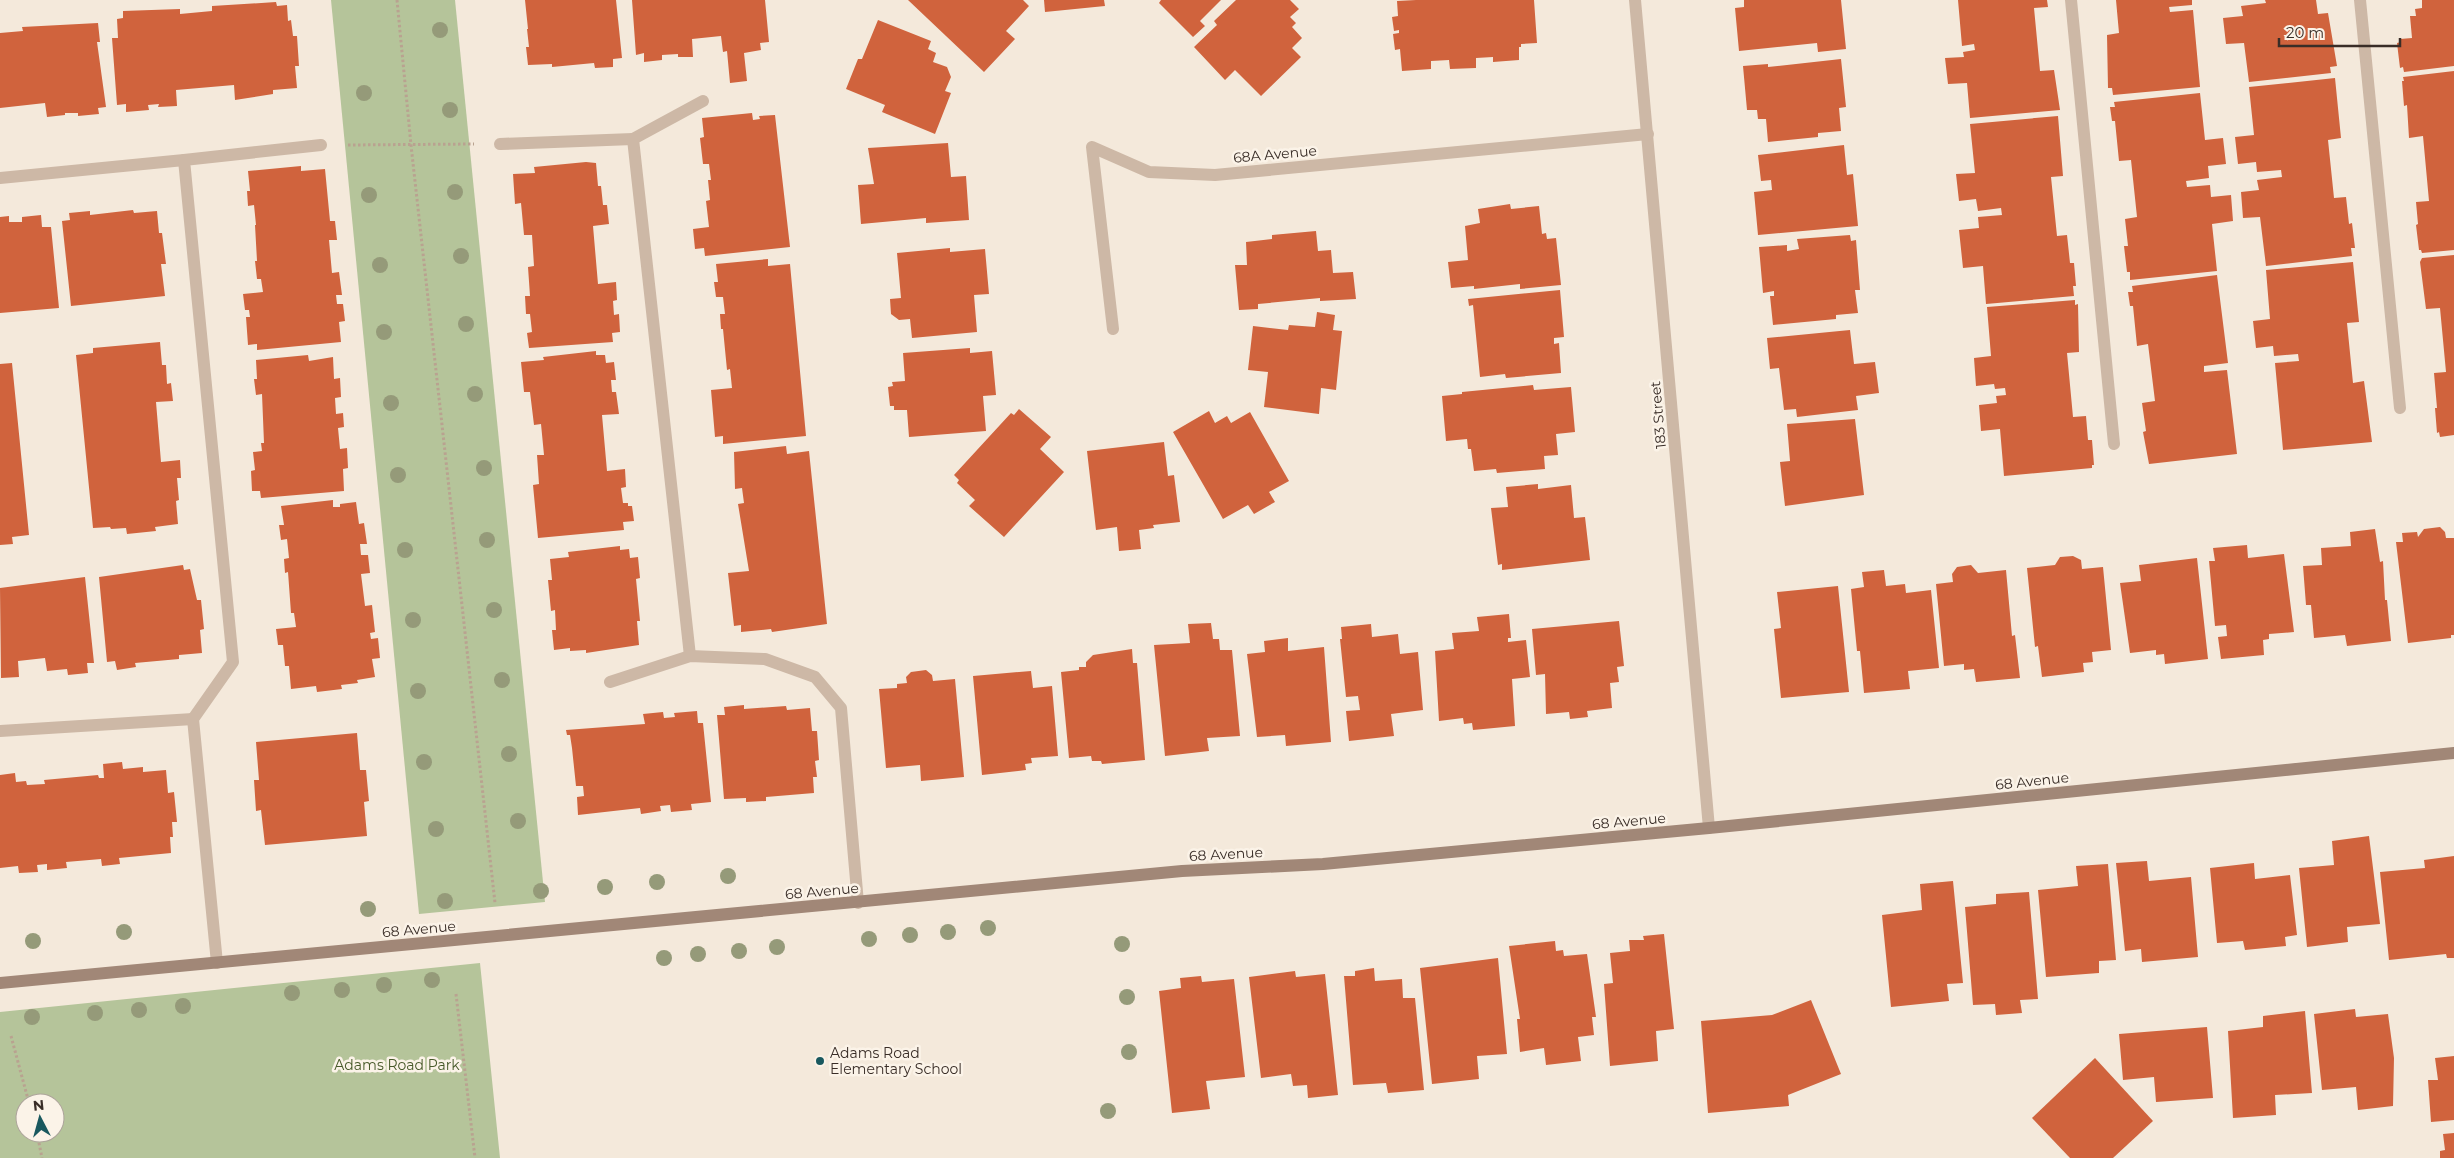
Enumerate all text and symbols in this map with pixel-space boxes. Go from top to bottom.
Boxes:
scale bar [2279,15,2400,47]
text: 20 m [2286,23,2324,42]
street label: 68A Avenue [1232,141,1318,167]
street label: 183 Street [1646,380,1670,450]
street label: 68 Avenue [1994,768,2070,794]
street label: 68 Avenue [1591,809,1667,833]
street label: 68 Avenue [1189,843,1263,865]
street label: 68 Avenue [784,879,860,903]
street label: 68 Avenue [381,917,457,941]
place label: Adams Road Elementary School [830,1044,962,1078]
marker: Adams Road Elementary School [814,1055,826,1067]
park label: Adams Road Park [334,1056,460,1074]
north arrow [15,1093,65,1143]
text: N [32,1096,45,1115]

